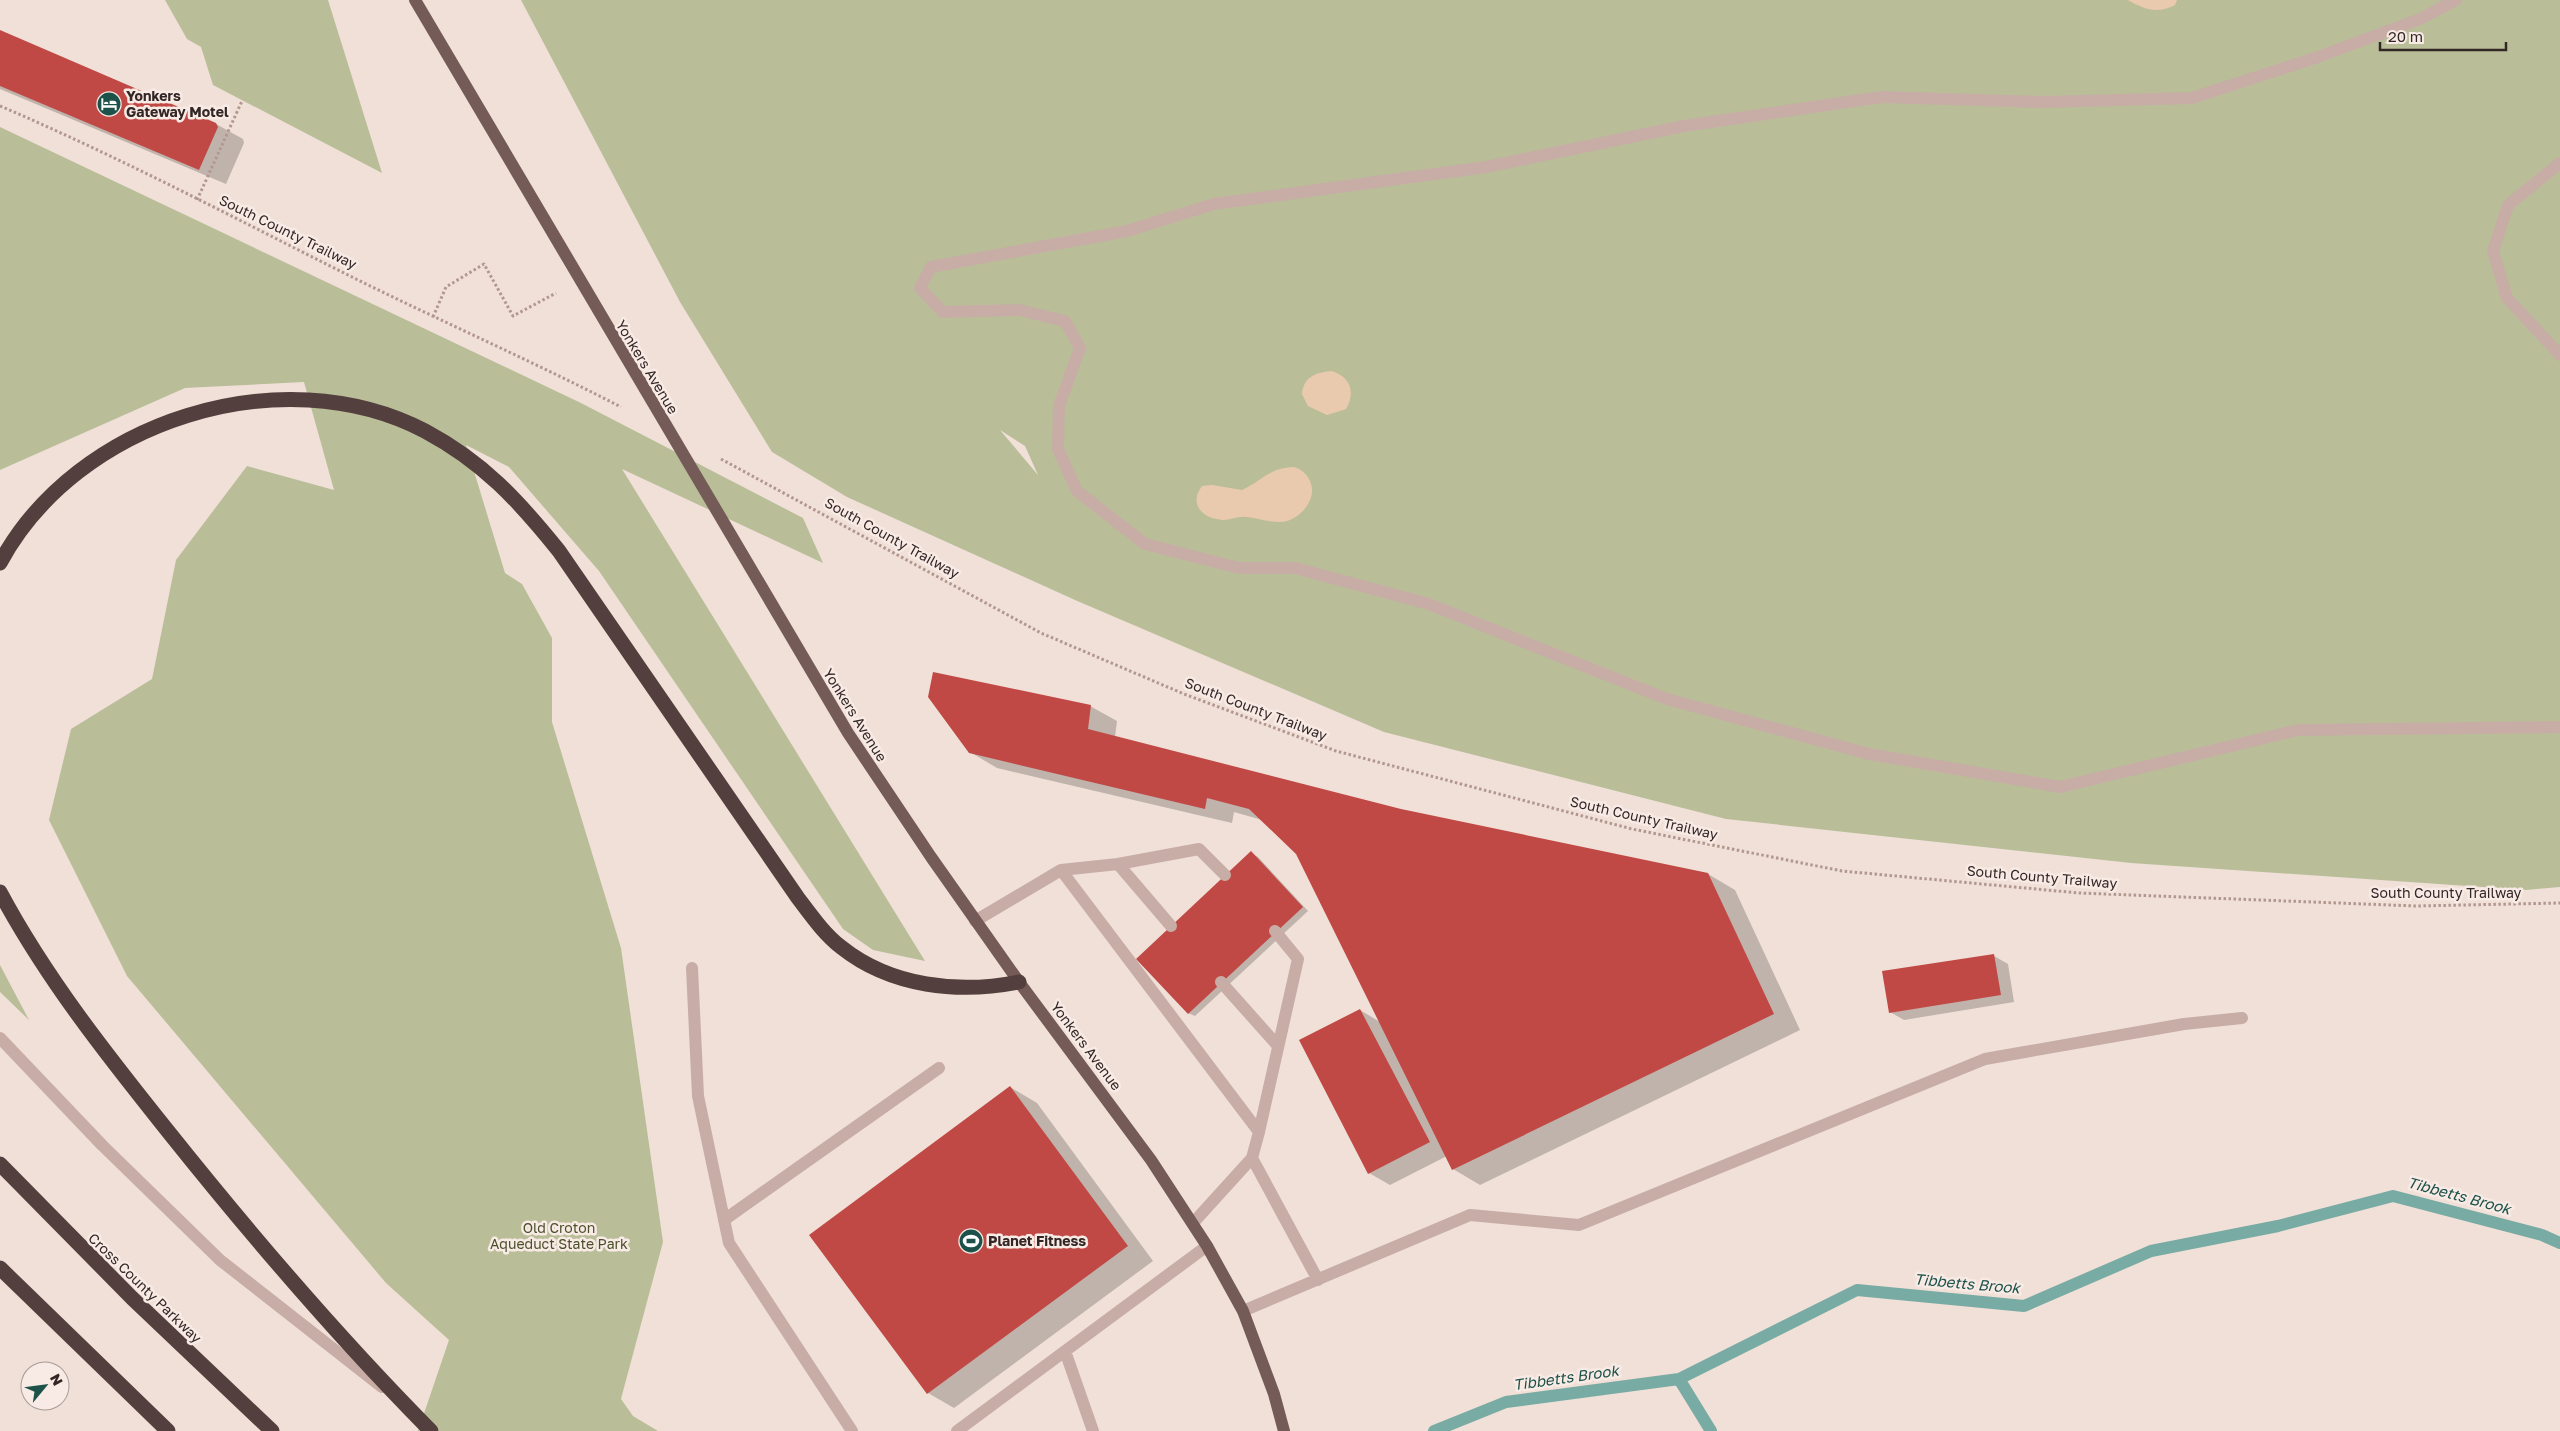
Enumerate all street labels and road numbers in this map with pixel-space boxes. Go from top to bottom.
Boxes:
street label: South County Trailway [217,191,360,272]
street label: Yonkers Avenue [613,317,682,417]
street label: South County Trailway [822,494,962,582]
street label: Yonkers Avenue [820,665,891,764]
street label: South County Trailway [1183,674,1330,744]
street label: South County Trailway [1569,792,1720,843]
street label: South County Trailway [1966,861,2118,892]
street label: South County Trailway [2371,884,2522,901]
street label: Yonkers Avenue [1048,998,1125,1093]
street label: Cross County Parkway [85,1229,206,1346]

